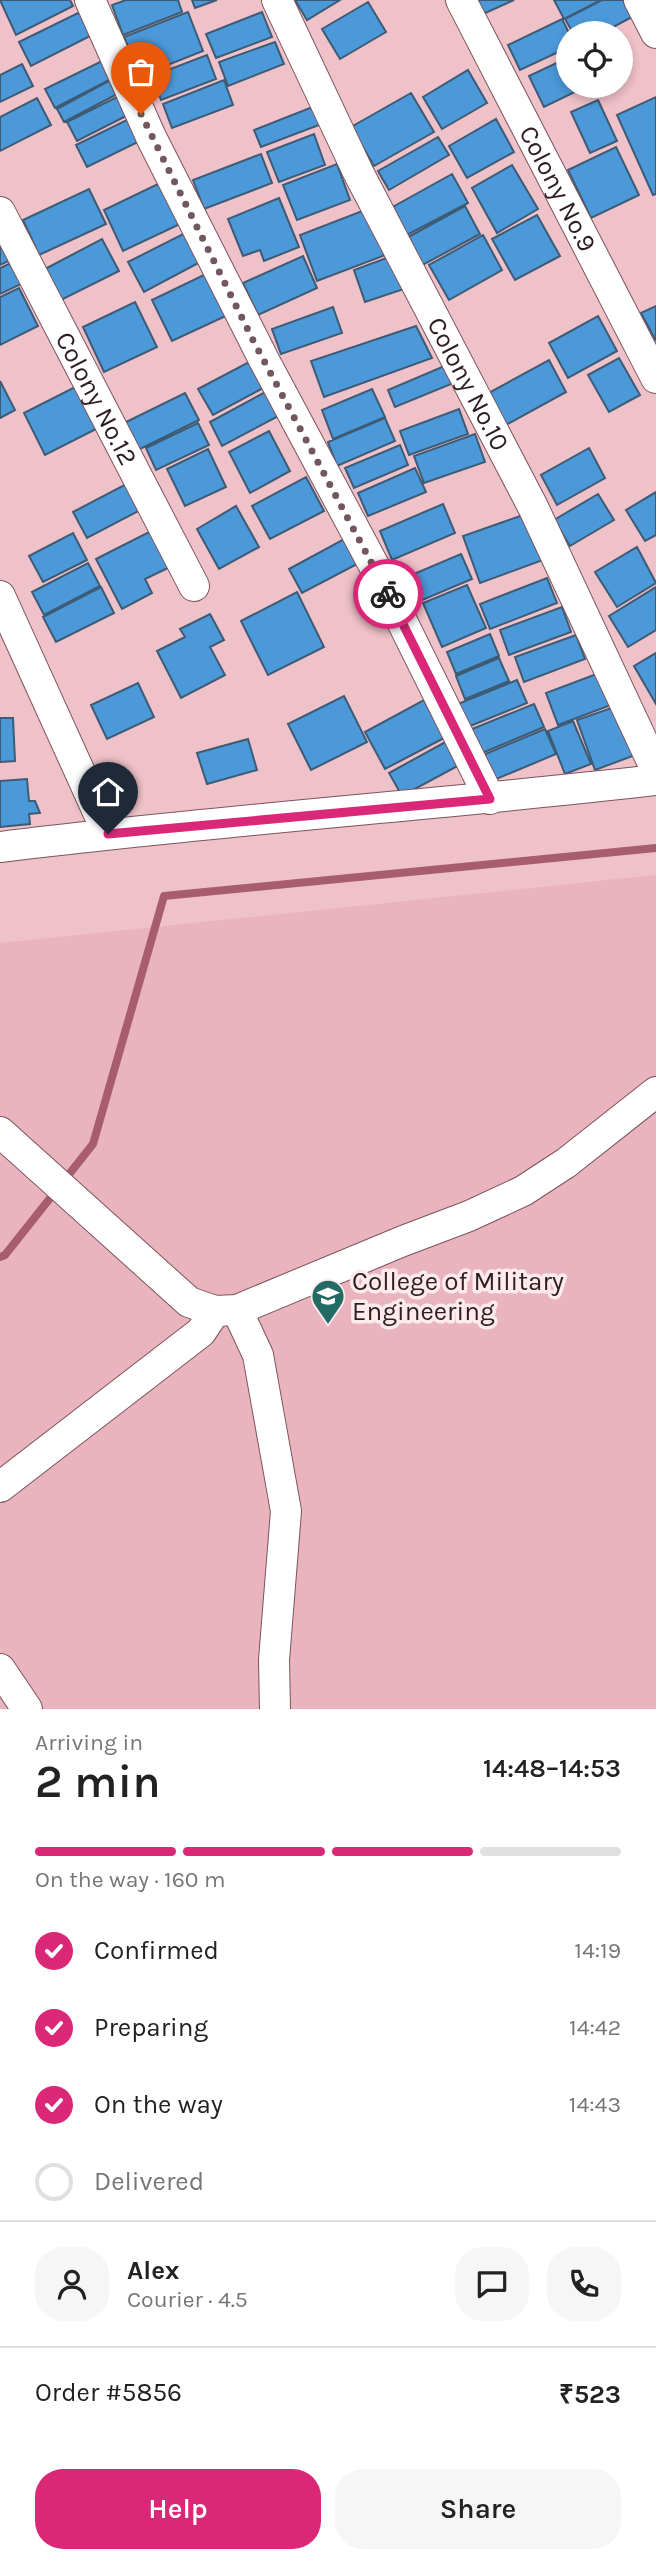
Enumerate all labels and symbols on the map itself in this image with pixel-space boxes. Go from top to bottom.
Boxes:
pin [111,42,171,114]
street label: Colony No.9 [513,120,603,257]
street label: Colony No.10 [421,312,516,456]
street label: Colony No.12 [49,326,144,470]
courier [353,559,423,629]
pin [78,762,138,834]
place label: College of Military Engineering [352,1266,564,1327]
school or university icon: College of Military Engineering [309,1277,347,1326]

